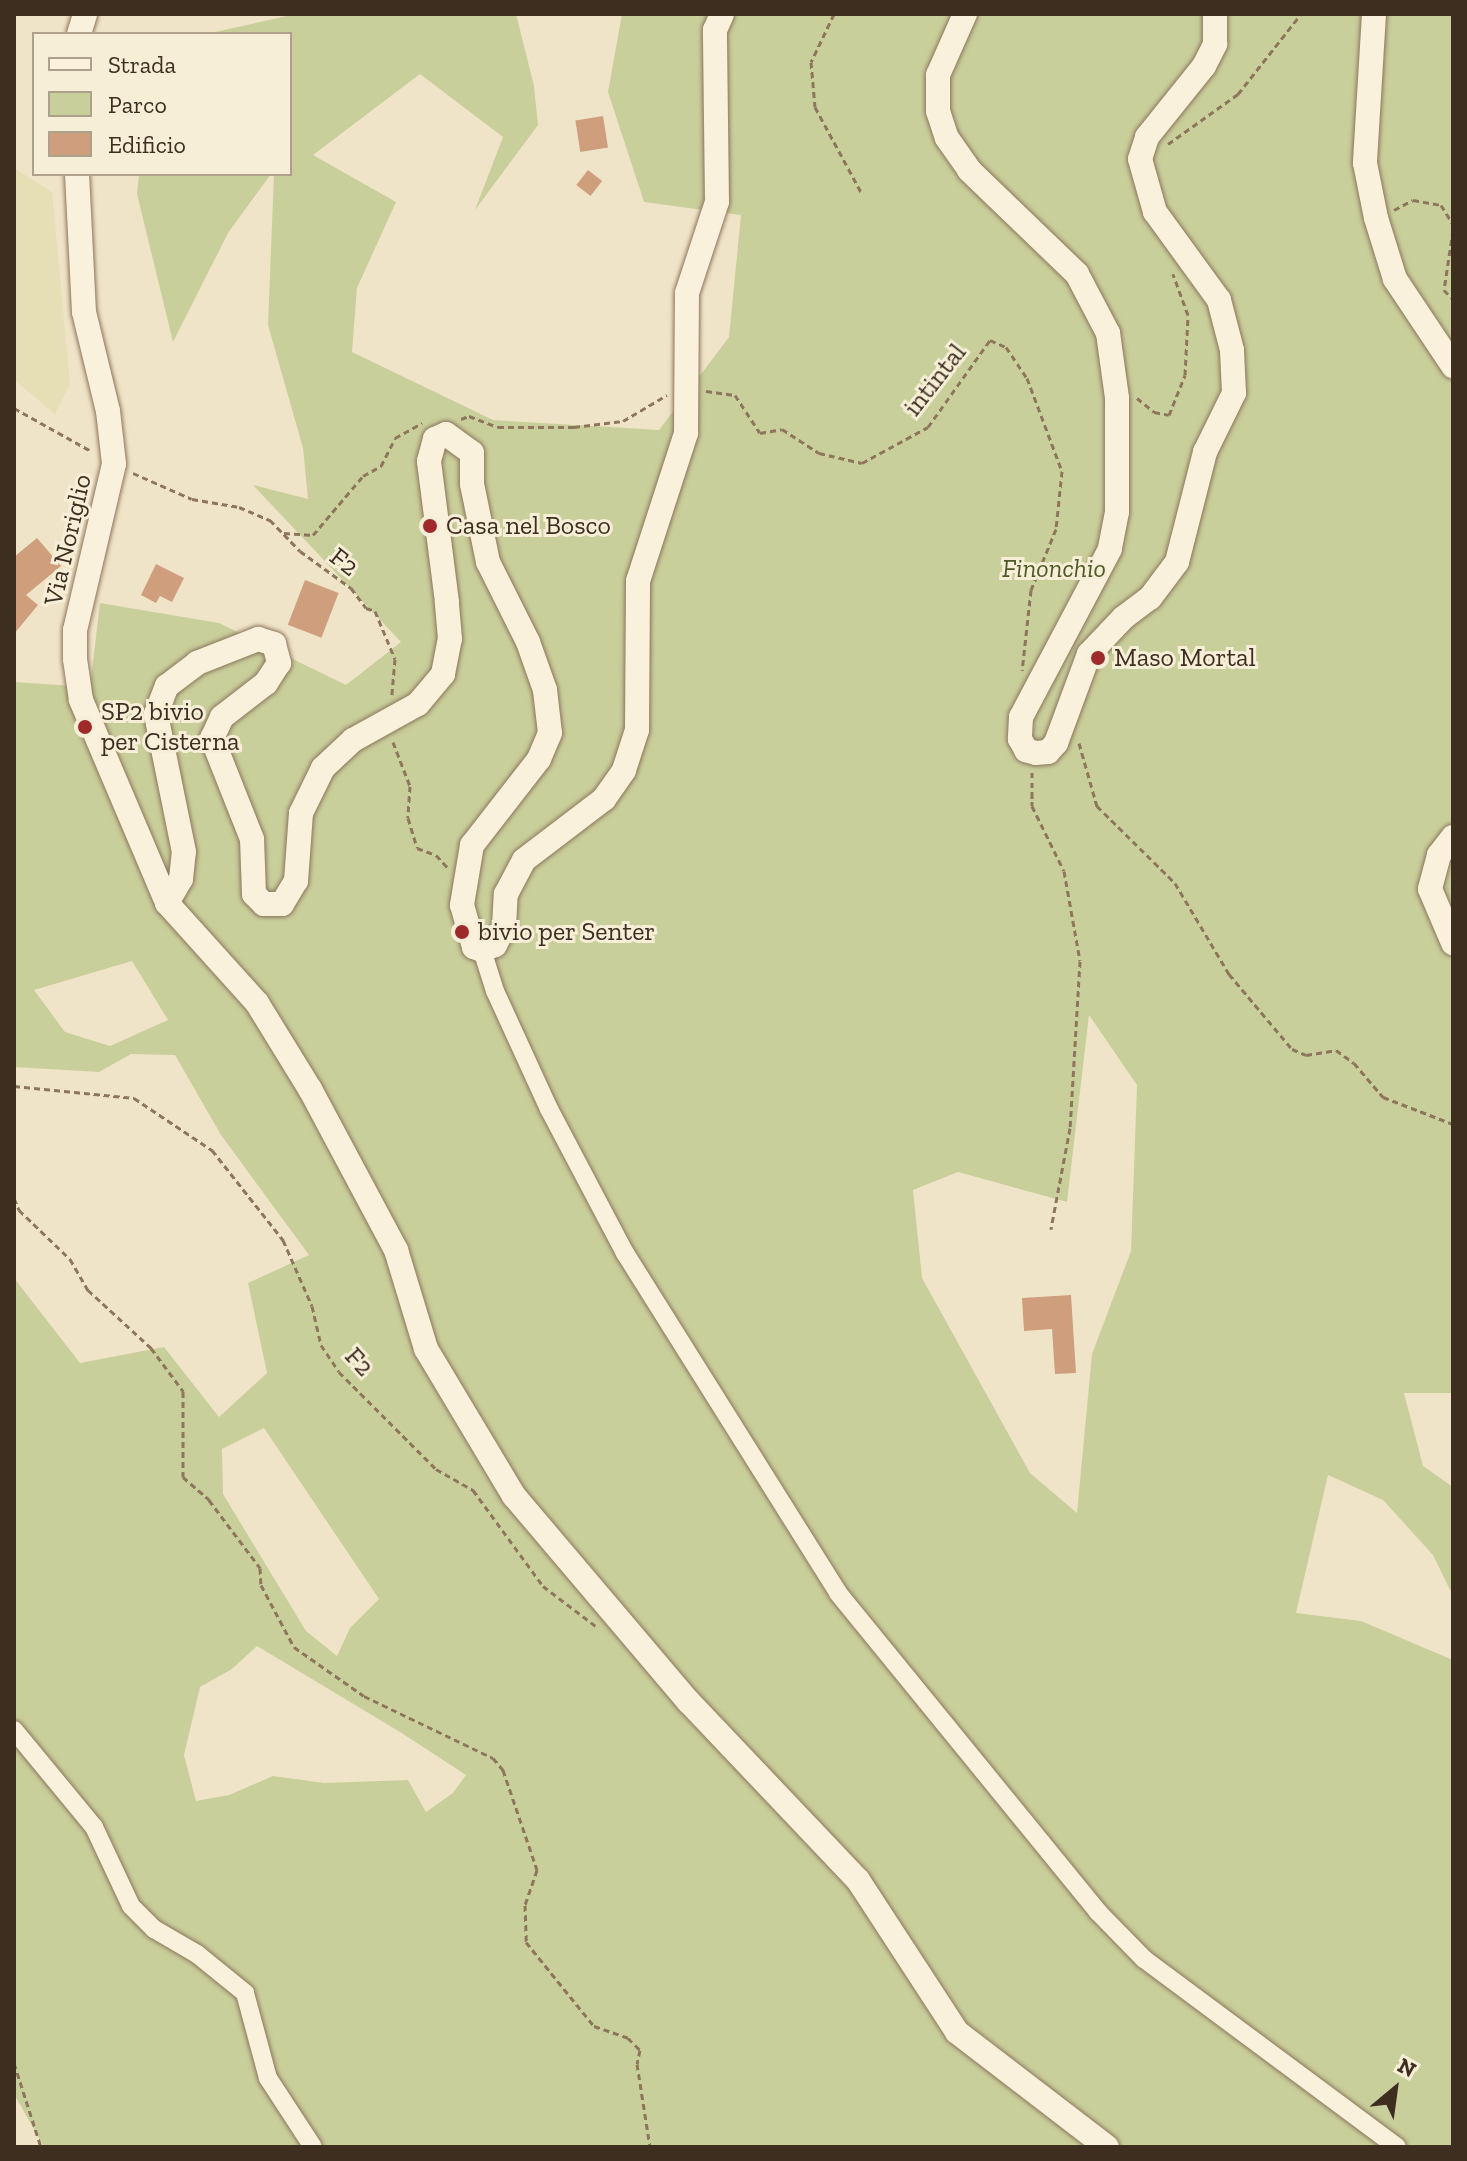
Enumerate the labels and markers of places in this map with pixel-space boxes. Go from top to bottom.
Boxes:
place label: Casa nel Bosco [446,510,611,542]
marker: Casa nel Bosco [421,517,439,535]
place label: Maso Mortal [1114,642,1256,674]
marker: Maso Mortal [1089,649,1107,667]
place label: SP2 bivio per Cisterna [101,696,240,758]
marker: SP2 bivio per Cisterna [76,718,94,736]
place label: bivio per Senter [478,916,656,948]
marker: bivio per Senter [453,923,471,941]

